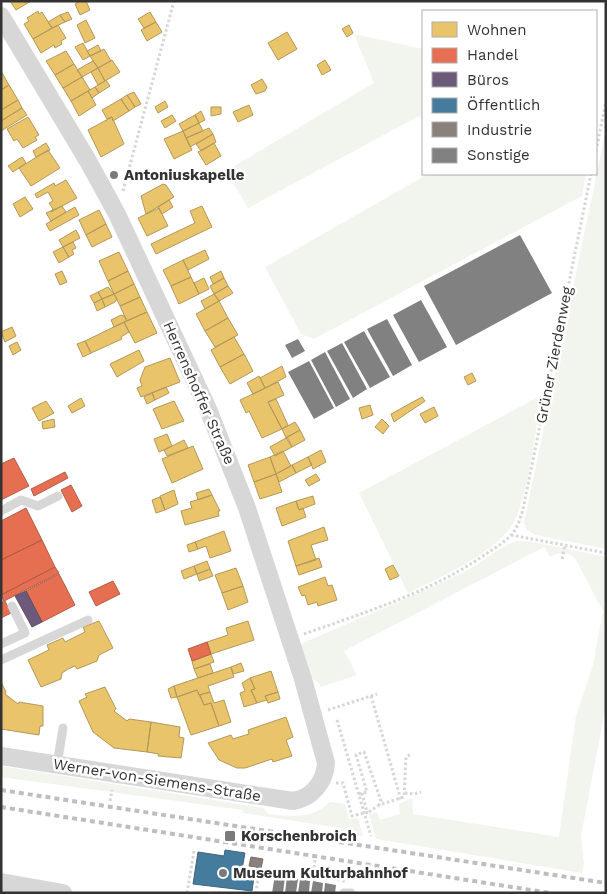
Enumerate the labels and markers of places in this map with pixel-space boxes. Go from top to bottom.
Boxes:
place label: Antoniuskapelle [124,166,245,184]
marker: Antoniuskapelle [108,169,120,181]
place label: Korschenbroich [241,827,357,845]
marker: Korschenbroich [223,829,237,843]
place label: Museum Kulturbahnhof [233,864,409,882]
marker: Museum Kulturbahnhof [217,867,229,879]

